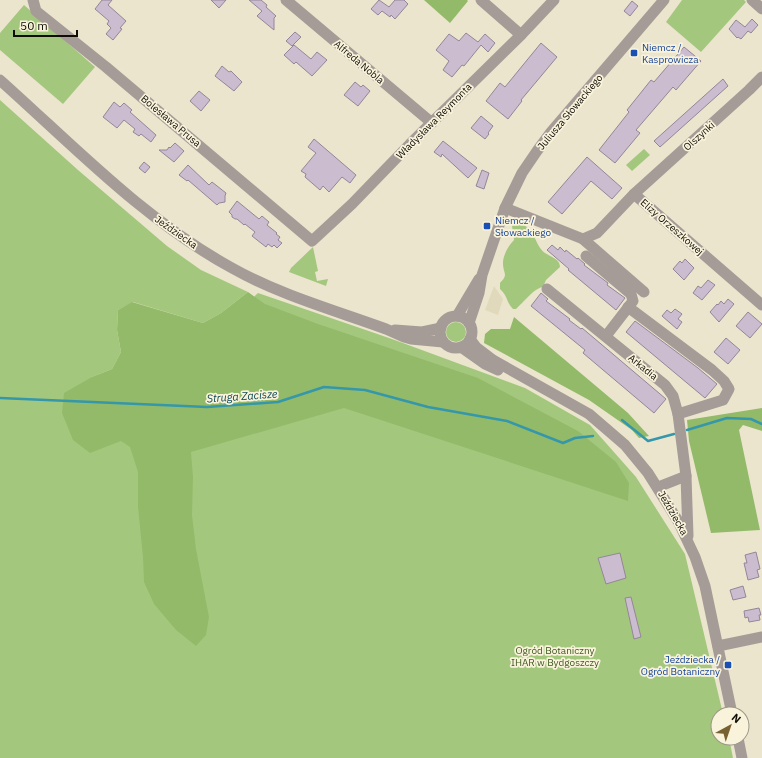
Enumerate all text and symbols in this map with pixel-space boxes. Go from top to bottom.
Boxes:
scale bar [14,12,77,38]
text: 50 m [20,18,48,33]
street label: Alfreda Nobla [331,37,387,87]
place label: Niemcz / Kasprowicza [642,41,699,66]
marker: Niemcz / Kasprowicza [629,48,639,58]
street label: Juliusza Słowackiego [534,71,606,153]
street label: Władysława Reymonta [393,80,475,162]
street label: Bolesława Prusa [138,92,204,150]
street label: Olszynki [681,119,717,153]
street label: Elizy Orzeszkowej [638,196,706,258]
street label: Jeździecka [152,213,200,252]
place label: Niemcz / Słowackiego [495,214,552,239]
marker: Niemcz / Słowackiego [482,221,492,231]
street label: Arkadia [626,351,661,383]
water label: Struga Zacisze [206,387,278,405]
street label: Jeździecka [655,488,691,538]
park label: Ogród Botaniczny IHAR w Bydgoszczy [511,644,599,669]
place label: Jeździecka / Ogród Botaniczny [641,653,720,678]
marker: Jeździecka / Ogród Botaniczny [723,660,733,670]
north arrow [710,706,750,746]
text: N [729,710,744,726]

